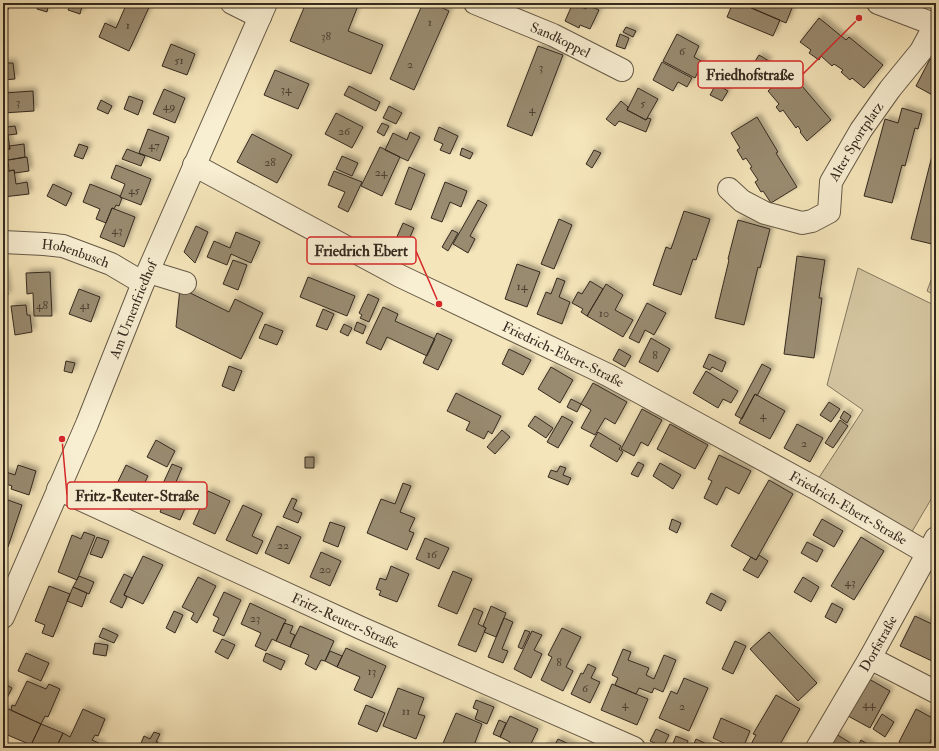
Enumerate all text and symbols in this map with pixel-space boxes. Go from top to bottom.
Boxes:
house number: 1 [428,15,432,30]
house number: 1 [126,18,130,33]
street label: Sandkoppel [528,18,594,61]
house number: 38 [321,29,331,44]
house number: 6 [679,44,686,59]
house number: 51 [174,53,184,68]
house number: 2 [407,57,413,72]
house number: 3 [539,60,543,75]
callout: Friedhofstraße [698,61,803,88]
text: Friedhofstraße [706,66,795,85]
house number: 34 [280,82,292,97]
house number: 3 [16,95,20,110]
house number: 5 [640,96,646,111]
street label: Alter Sportplatz [824,98,887,185]
house number: 49 [163,99,175,114]
house number: 4 [529,102,536,117]
house number: 26 [338,124,351,139]
house number: 47 [148,138,160,153]
house number: 28 [264,155,276,170]
house number: 24 [375,165,388,180]
house number: 45 [128,183,141,198]
house number: 43 [111,223,123,238]
street label: Hohenbusch [41,235,112,271]
callout: Friedrich Ebert [307,237,416,264]
text: Friedrich Ebert [314,242,408,261]
street label: Am Urnenfriedhof [105,255,161,362]
house number: 14 [517,279,528,294]
house number: 48 [36,298,48,313]
house number: 41 [80,298,90,313]
house number: 10 [599,306,609,321]
street label: Friedrich-Ebert-Straße [500,317,627,391]
house number: 8 [652,348,658,363]
house number: 4 [760,408,767,423]
house number: 2 [801,436,807,451]
street label: Friedrich-Ebert-Straße [787,467,911,548]
callout: Fritz-Reuter-Straße [67,482,207,509]
text: Fritz-Reuter-Straße [75,487,200,506]
house number: 22 [277,538,289,553]
house number: 16 [427,547,438,562]
house number: 20 [319,562,331,577]
house number: 43 [844,575,856,590]
street label: Fritz-Reuter-Straße [289,589,402,652]
house number: 23 [250,611,260,626]
street label: Dorfstraße [855,612,900,675]
house number: 8 [556,655,562,670]
house number: 13 [368,664,376,679]
house number: 6 [582,681,589,696]
house number: 4 [622,697,629,712]
house number: 44 [863,697,876,712]
house number: 2 [679,699,685,714]
house number: 11 [402,704,410,719]

